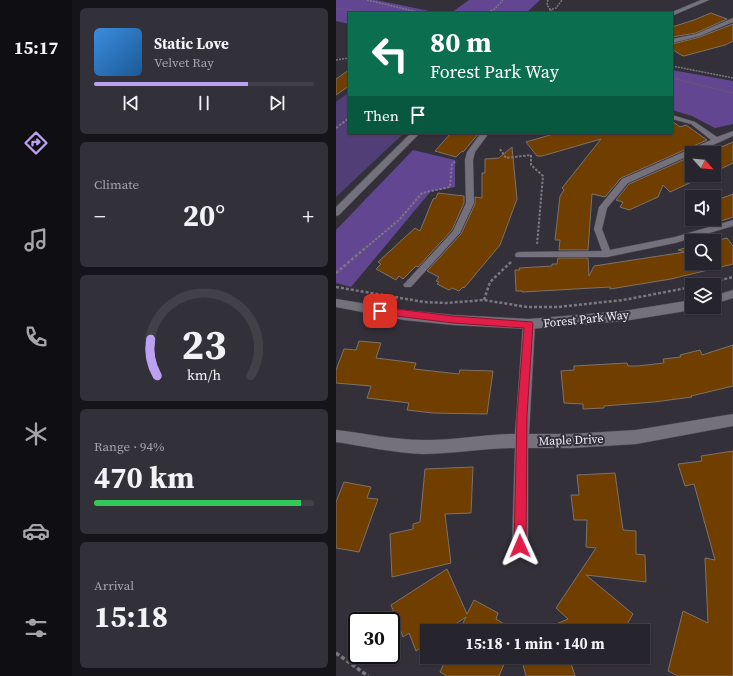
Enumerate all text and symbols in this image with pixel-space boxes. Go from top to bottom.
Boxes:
text: 80 m [430,23,492,61]
icon: left [364,28,416,80]
text: Static Love [154,33,229,54]
text: 15:17 [14,35,58,60]
text: Velvet Ray [154,54,214,71]
text: Forest Park Way [430,59,559,84]
icon: previous [120,92,142,114]
icon: pause [193,92,215,114]
icon: next [266,92,288,114]
icon: arrive [407,104,429,126]
text: Then [364,105,399,126]
icon: directions [22,129,50,157]
north arrow [685,146,721,182]
map controls [685,146,721,314]
text: Climate [94,176,139,193]
button: sound [685,190,721,226]
text: 20° [183,195,225,236]
text: − [94,201,106,231]
text: + [302,201,314,231]
icon: music [22,226,50,254]
button: search [685,234,721,270]
button: layers [685,278,721,314]
pin [363,294,397,328]
icon: arrive [369,300,391,322]
street label: Forest Park Way [542,306,630,331]
text: 23 [181,316,227,373]
icon: phone [22,323,50,351]
text: km/h [187,365,221,385]
icon: climate [22,420,50,448]
street label: Maple Drive [538,431,604,449]
text: Range · 94% [94,438,165,455]
text: 470 km [94,457,194,498]
icon: car [22,517,50,545]
position arrow [499,525,541,567]
text: Arrival [94,577,134,594]
text: 15:18 [94,596,168,637]
speed limit sign: 30 [348,612,400,664]
icon: filters [22,614,50,642]
text: 15:18 · 1 min · 140 m [466,633,605,654]

